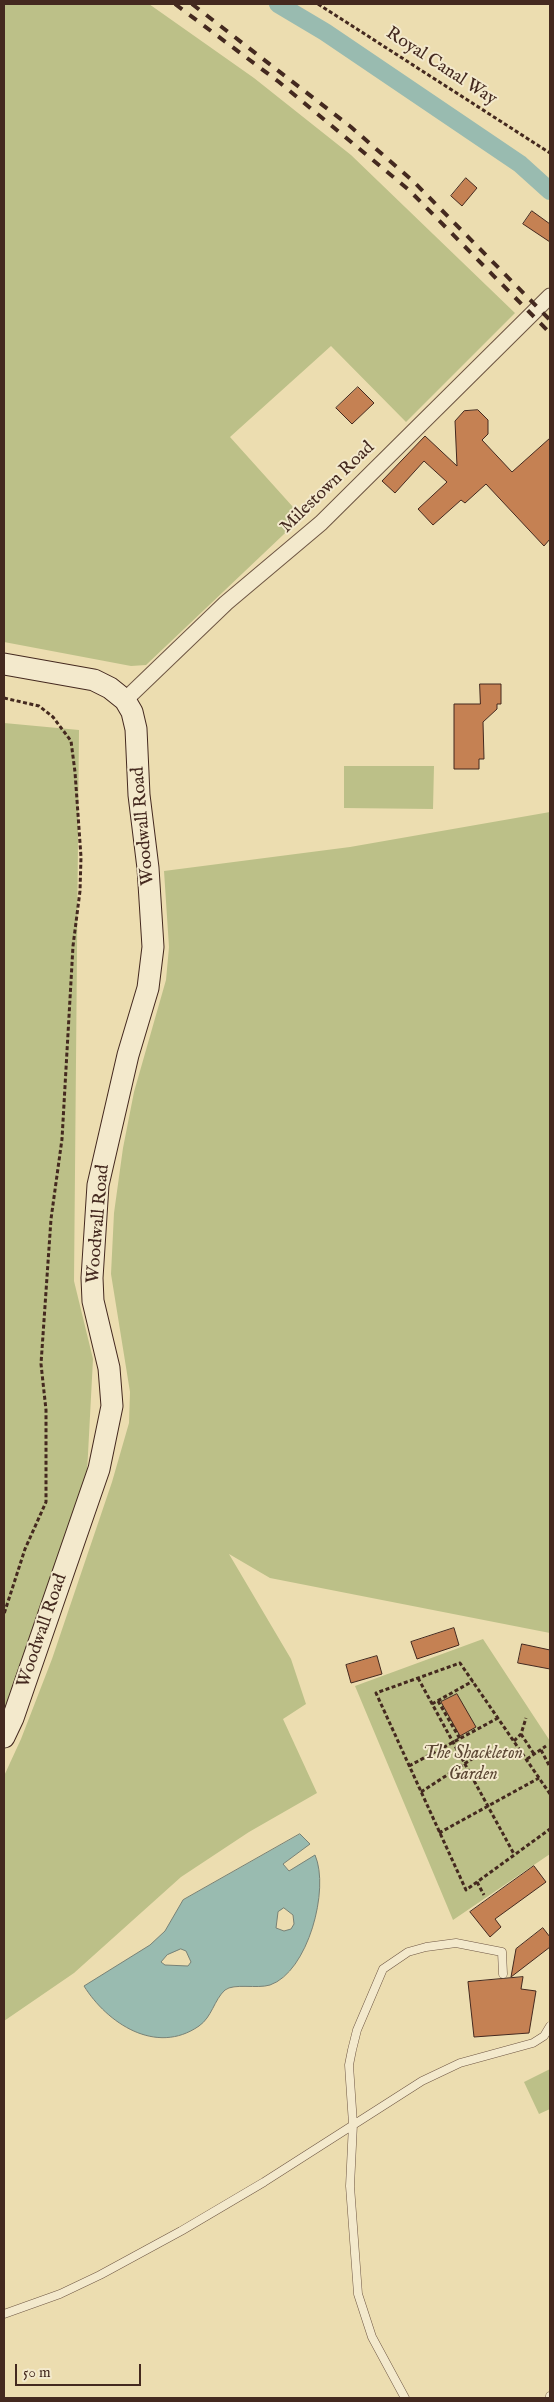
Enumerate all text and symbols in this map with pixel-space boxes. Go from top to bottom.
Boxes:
street label: Royal Canal Way [381,23,501,111]
street label: Milestown Road [276,438,380,538]
street label: Woodwall Road [128,766,160,886]
street label: Woodwall Road [83,1164,115,1284]
street label: Woodwall Road [13,1571,73,1691]
park label: The Shackleton Garden [423,1743,523,1786]
scale bar [18,2354,144,2386]
text: 50 m [23,2363,51,2382]

